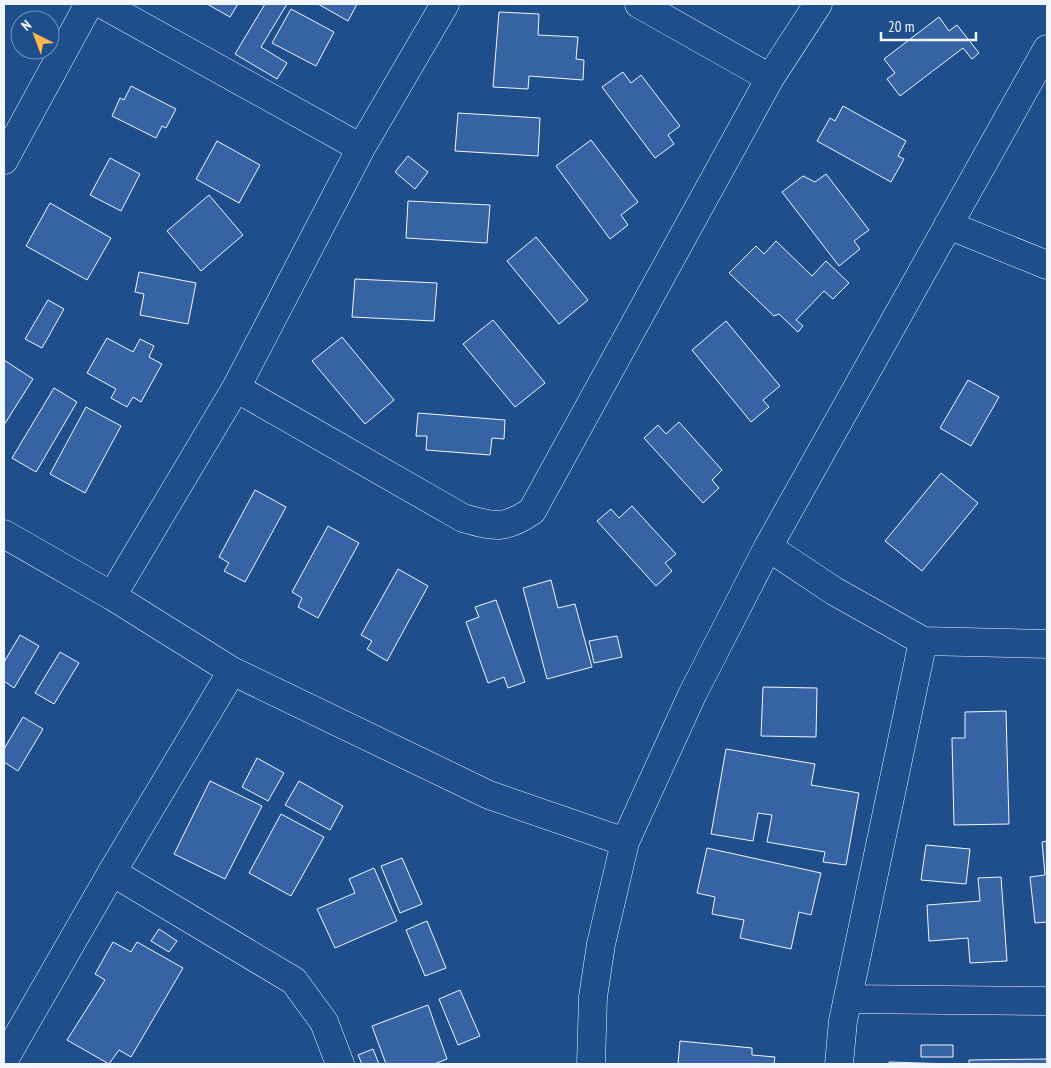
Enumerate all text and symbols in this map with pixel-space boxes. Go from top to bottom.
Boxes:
north arrow [10,10,60,60]
scale bar [881,10,976,42]
text: N [17,16,35,35]
text: 20 m [888,17,914,36]

